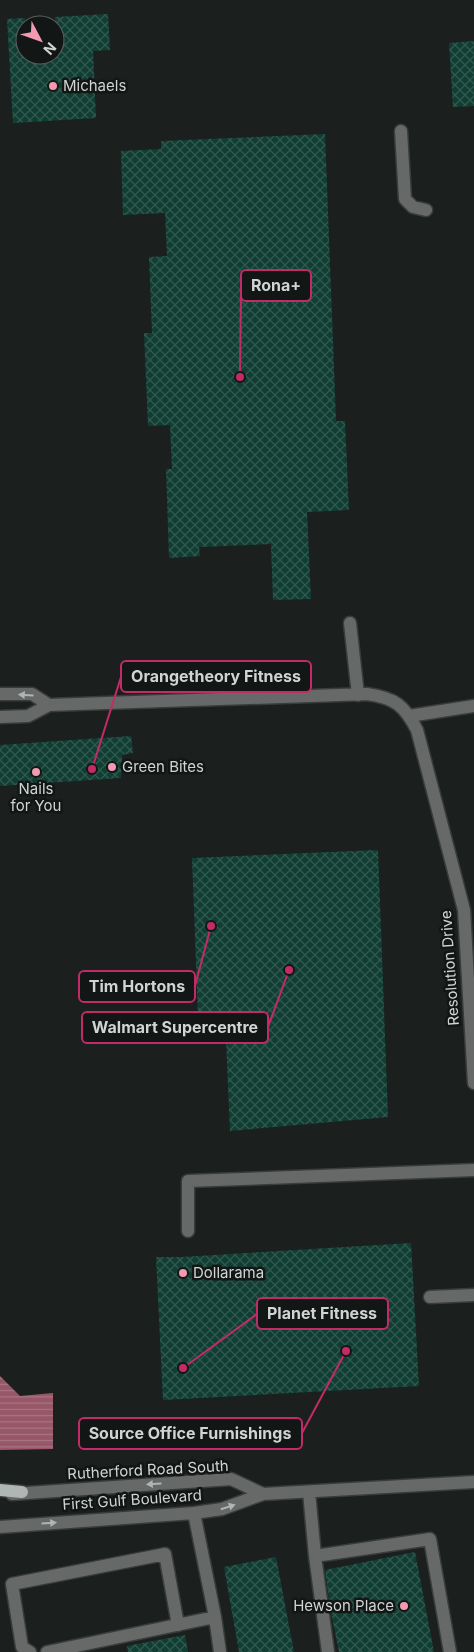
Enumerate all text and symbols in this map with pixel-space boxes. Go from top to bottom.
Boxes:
north arrow [15,15,65,65]
text: N [40,39,60,58]
place label: Michaels [63,76,126,95]
marker: Michaels [47,80,59,92]
callout: Rona+ [241,270,311,301]
text: Rona+ [251,275,301,295]
callout: Orangetheory Fitness [121,661,311,692]
text: Orangetheory Fitness [131,666,301,686]
one-way arrow [17,690,33,698]
place label: Green Bites [122,757,204,776]
marker: Green Bites [106,761,118,773]
marker: Nails for You [30,766,42,778]
place label: Nails for You [11,779,61,815]
street label: Resolution Drive [436,910,463,1026]
callout: Tim Hortons [79,971,195,1002]
text: Tim Hortons [89,976,185,996]
callout: Walmart Supercentre [82,1012,268,1043]
text: Walmart Supercentre [92,1017,258,1037]
place label: Dollarama [193,1263,264,1282]
marker: Dollarama [177,1267,189,1279]
callout: Planet Fitness [257,1298,388,1329]
text: Planet Fitness [267,1303,377,1323]
callout: Source Office Furnishings [79,1418,302,1449]
text: Source Office Furnishings [89,1423,291,1443]
street label: Rutherford Road South [67,1456,229,1483]
one-way arrow [146,1481,162,1489]
street label: First Gulf Boulevard [62,1485,202,1514]
one-way arrow [220,1502,235,1510]
one-way arrow [41,1519,57,1527]
place label: Hewson Place [293,1596,394,1615]
marker: Hewson Place [398,1600,410,1612]

